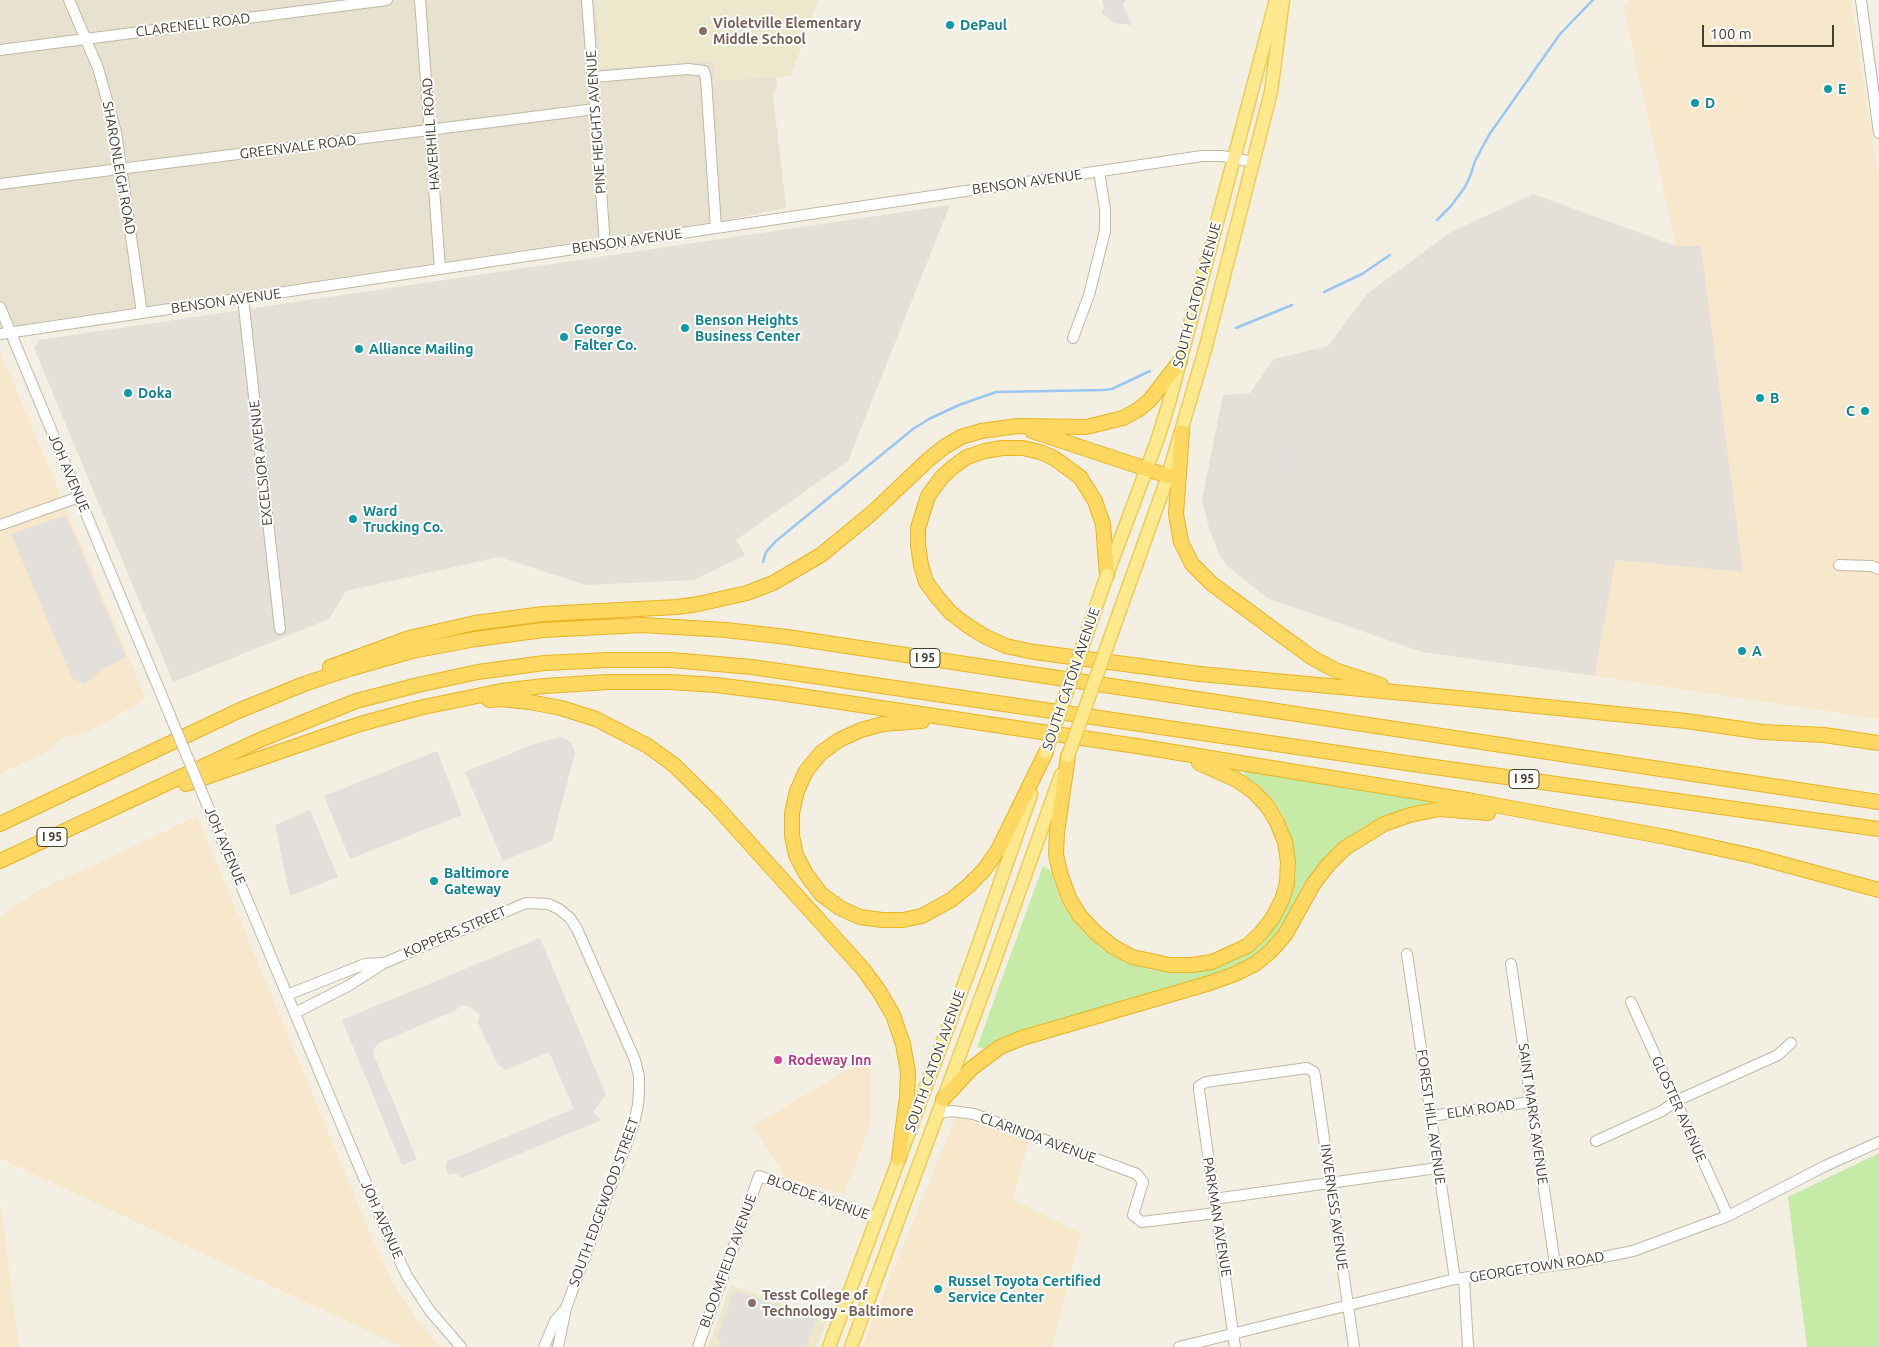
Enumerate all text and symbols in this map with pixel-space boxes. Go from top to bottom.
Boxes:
street label: CLARENELL ROAD [135,10,251,40]
place label: Violetville Elementary Middle School [713,15,861,48]
scale bar [1704,15,1836,47]
place label: DePaul [960,17,1007,33]
marker: DePaul [944,19,956,31]
marker: Violetville Elementary Middle School [697,25,709,37]
text: 100 m [1710,25,1752,42]
street label: PINE HEIGHTS AVENUE [583,50,609,194]
street label: HAVERHILL ROAD [419,77,443,191]
place label: E [1838,81,1846,97]
marker: E [1822,83,1834,95]
place label: D [1705,95,1715,111]
marker: D [1689,97,1701,109]
street label: SHARONLEIGH ROAD [99,100,139,236]
street label: GREENVALE ROAD [239,131,357,163]
street label: BENSON AVENUE [971,166,1083,198]
street label: SOUTH CATON AVENUE [1169,220,1225,370]
street label: BENSON AVENUE [571,225,683,257]
street label: BENSON AVENUE [170,285,282,317]
place label: Benson Heights Business Center [695,312,800,344]
place label: George Falter Co. [574,321,637,354]
marker: Benson Heights Business Center [679,322,691,334]
marker: George Falter Co. [558,331,570,343]
place label: Alliance Mailing [369,341,474,357]
marker: Alliance Mailing [353,343,365,355]
place label: Doka [138,385,172,401]
marker: Doka [122,387,134,399]
place label: B [1770,390,1779,406]
marker: B [1754,392,1766,404]
street label: EXCELSIOR AVENUE [246,399,276,527]
place label: C [1846,403,1855,419]
marker: C [1859,405,1871,417]
street label: JOH AVENUE [45,431,93,515]
place label: Ward Trucking Co. [363,503,443,536]
marker: Ward Trucking Co. [347,513,359,525]
street label: SOUTH CATON AVENUE [1039,605,1103,753]
place label: A [1752,643,1762,659]
marker: A [1736,645,1748,657]
road number: I 95 [910,648,940,668]
road number: I 95 [1509,770,1539,789]
street label: JOH AVENUE [201,804,249,888]
road number: I 95 [37,828,67,846]
place label: Baltimore Gateway [444,865,509,898]
marker: Baltimore Gateway [428,875,440,887]
street label: KOPPERS STREET [401,903,509,961]
street label: SOUTH CATON AVENUE [901,988,969,1134]
street label: SAINT MARKS AVENUE [1515,1042,1551,1186]
street label: FOREST HILL AVENUE [1413,1048,1449,1186]
place label: Rodeway Inn [788,1052,871,1068]
street label: GLOSTER AVENUE [1648,1053,1710,1165]
marker: Rodeway Inn [772,1054,784,1066]
street label: ELM ROAD [1446,1096,1516,1122]
street label: CLARINDA AVENUE [978,1109,1098,1167]
street label: SOUTH EDGEWOOD STREET [566,1115,642,1289]
street label: INVERNESS AVENUE [1317,1143,1351,1271]
street label: PARKMAN AVENUE [1199,1156,1235,1278]
street label: BLOEDE AVENUE [764,1171,872,1223]
street label: JOH AVENUE [357,1179,407,1261]
street label: BLOOMFIELD AVENUE [696,1192,760,1330]
street label: GEORGETOWN ROAD [1468,1248,1606,1286]
place label: Russel Toyota Certified Service Center [948,1273,1101,1305]
marker: Russel Toyota Certified Service Center [932,1283,944,1295]
place label: Tesst College of Technology - Baltimore [762,1287,914,1320]
marker: Tesst College of Technology - Baltimore [746,1297,758,1309]

